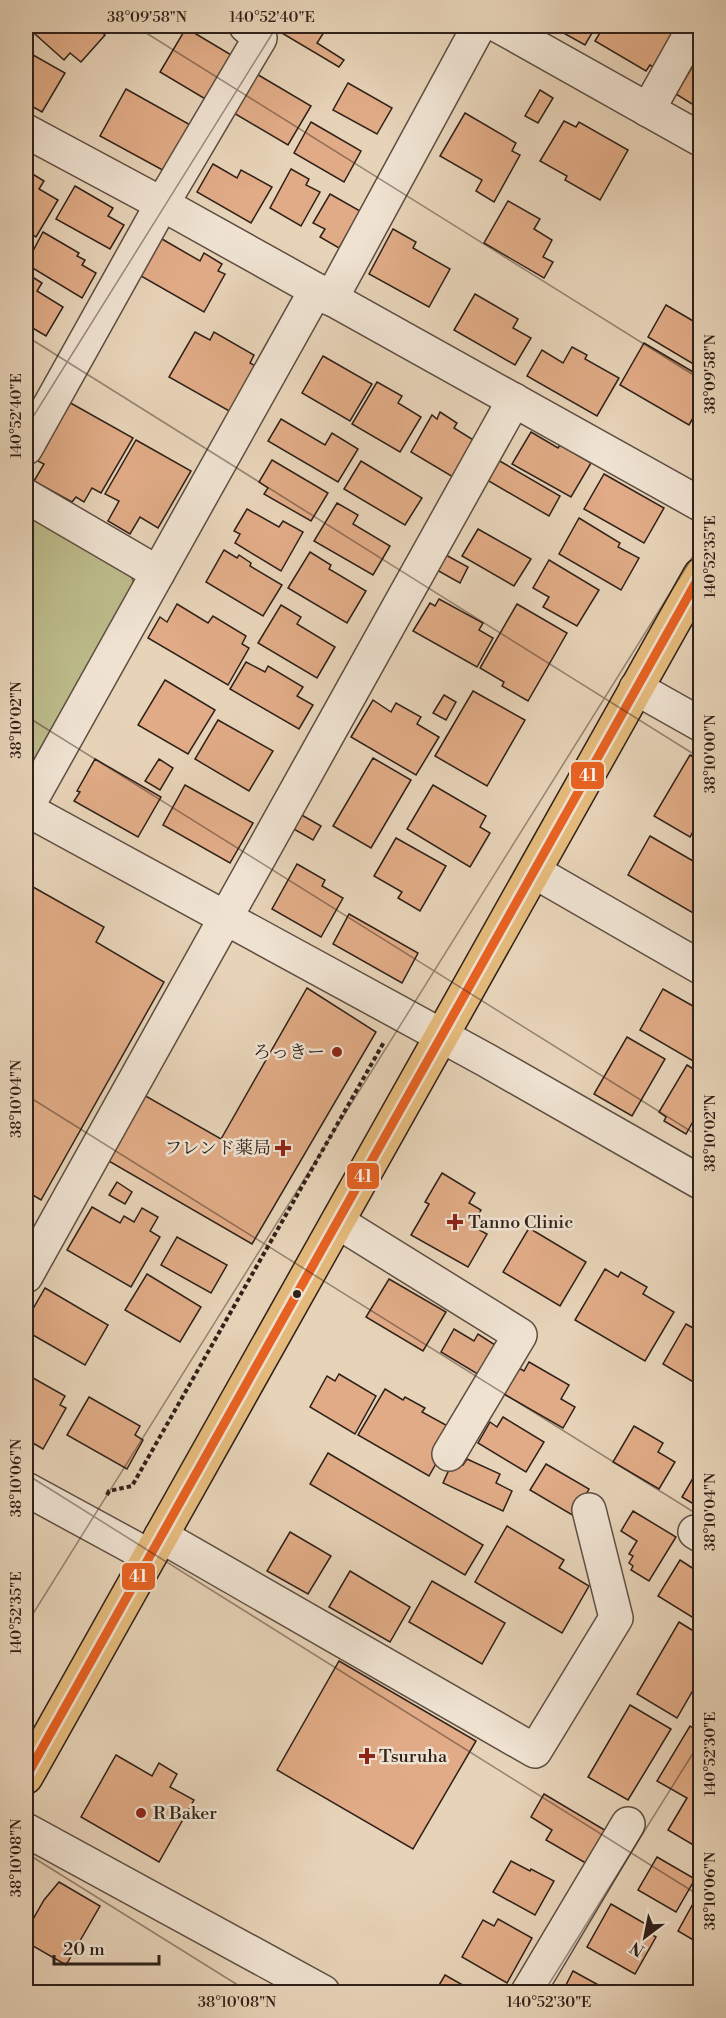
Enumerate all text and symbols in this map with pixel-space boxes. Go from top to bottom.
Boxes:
text: 38°09'58"N [107,8,187,27]
text: 140°52'40"E [229,8,315,27]
text: 38°09'58"N [701,334,720,414]
text: 140°52'40"E [7,373,26,459]
text: 140°52'35"E [701,515,720,599]
text: 38°10'02"N [7,681,26,759]
text: 38°10'00"N [701,714,720,794]
line badge: 41 [570,761,605,790]
text: 41 [579,766,597,786]
place label: ろっきー [253,1041,325,1064]
marker: ろっきー [330,1045,344,1059]
text: 38°10'04"N [7,1060,26,1138]
text: 38°10'02"N [701,1094,720,1172]
place label: フレンド薬局 [164,1137,271,1160]
marker: フレンド薬局 [276,1141,290,1155]
line badge: 41 [346,1162,380,1190]
text: 41 [354,1167,372,1187]
place label: Tanno Clinic [468,1211,573,1234]
marker: Tanno Clinic [446,1213,464,1231]
unlabelled marker [291,1288,303,1300]
text: 38°10'06"N [7,1439,26,1517]
text: 38°10'04"N [701,1473,720,1551]
line badge: 41 [121,1562,156,1591]
text: 41 [129,1567,147,1587]
text: 140°52'35"E [7,1571,26,1655]
text: 140°52'30"E [701,1712,720,1796]
place label: Tsuruha [379,1745,448,1768]
marker: Tsuruha [360,1749,374,1763]
place label: R Baker [153,1802,217,1825]
marker: R Baker [134,1806,148,1820]
text: 38°10'08"N [7,1819,26,1897]
text: 38°10'06"N [701,1852,720,1930]
north arrow [615,1907,675,1967]
scale bar [54,1928,159,1966]
text: N [627,1937,648,1961]
text: 20 m [63,1938,105,1961]
text: 38°10'08"N [198,1993,276,2012]
text: 140°52'30"E [507,1993,591,2012]

